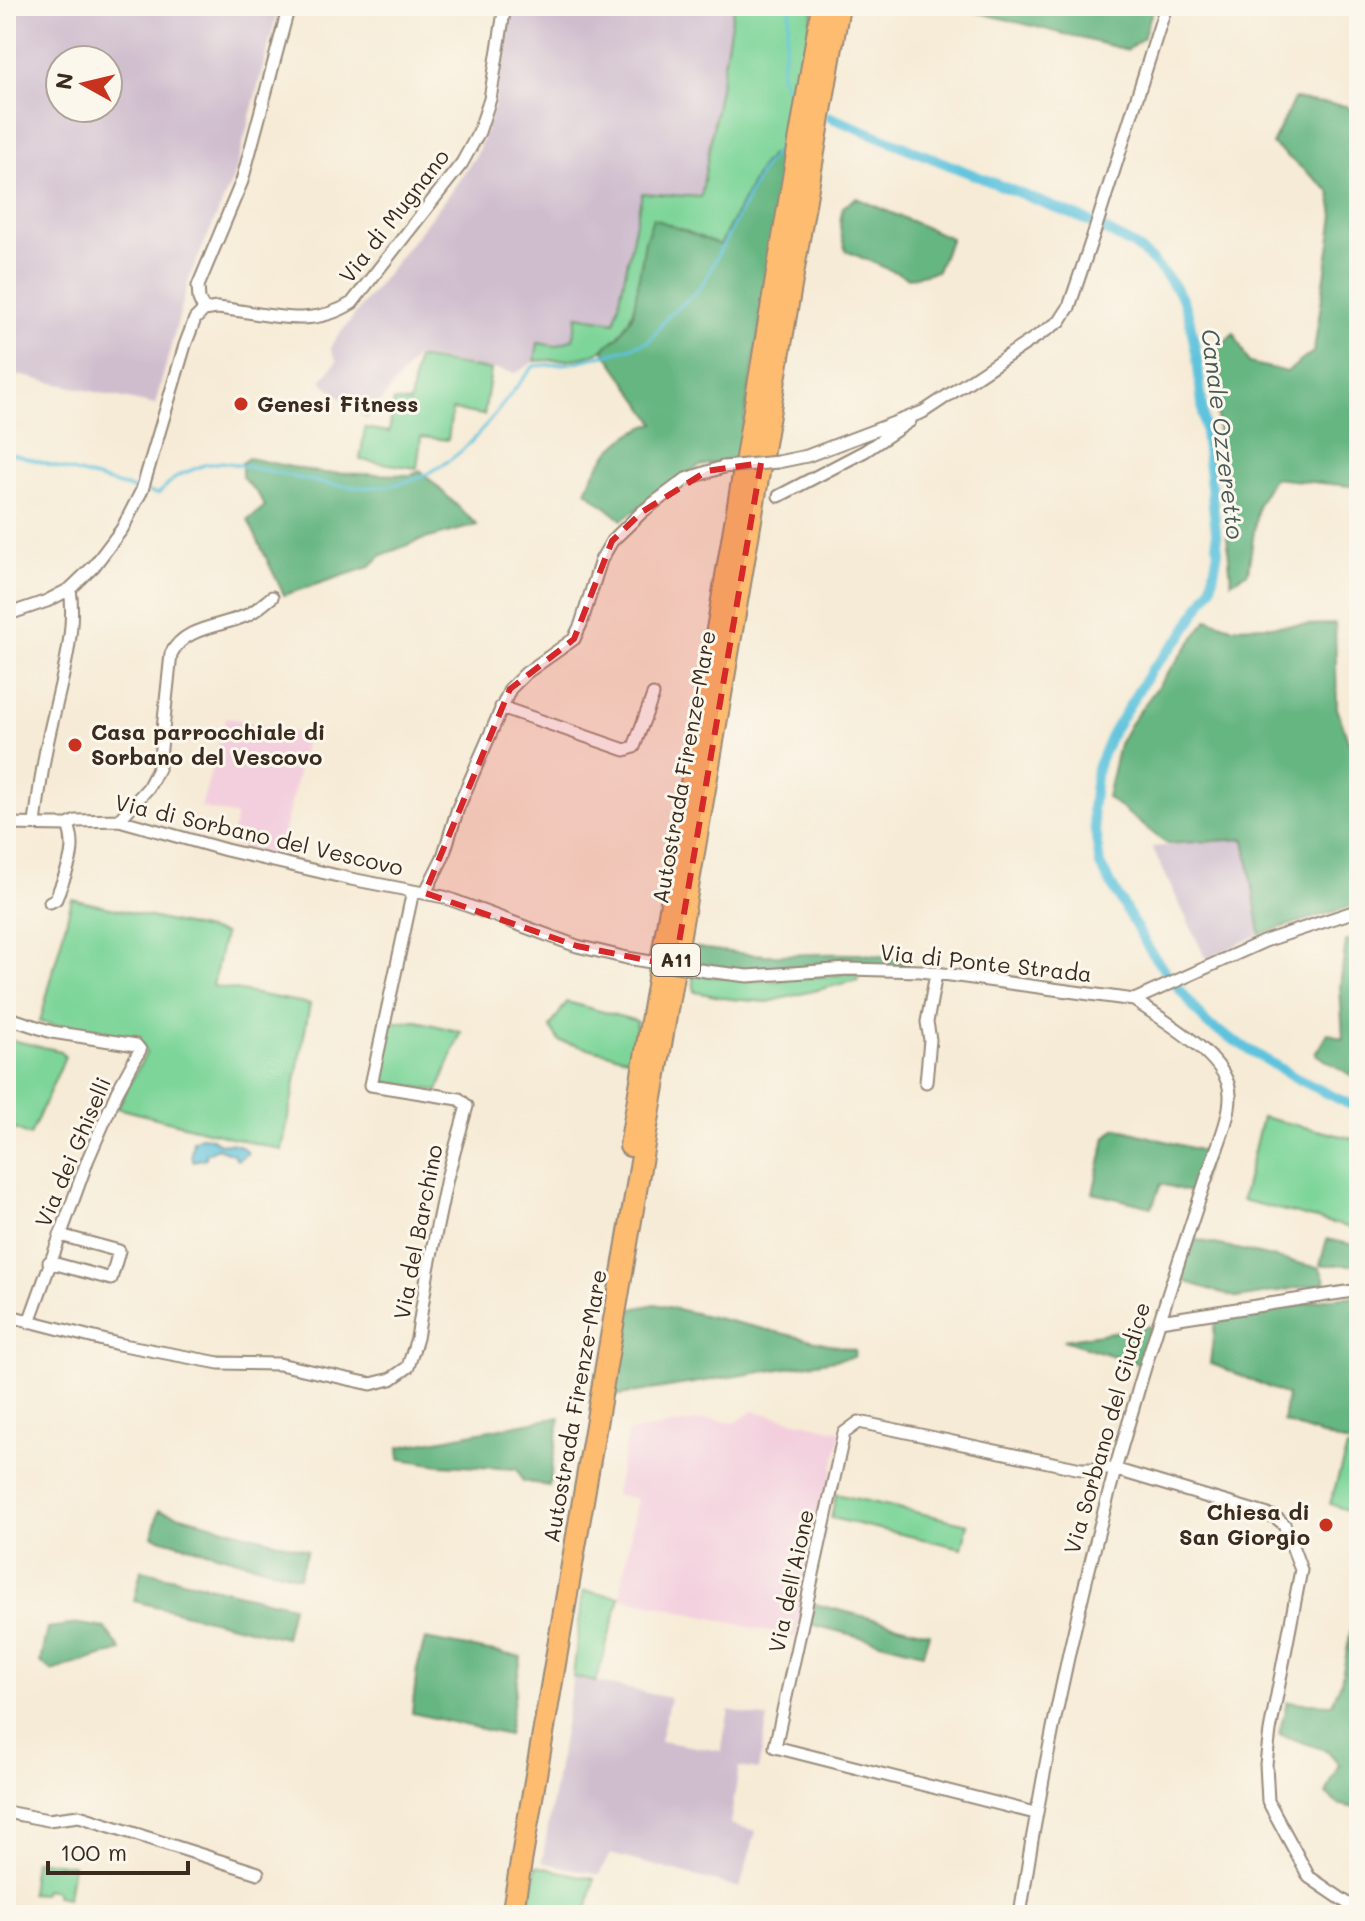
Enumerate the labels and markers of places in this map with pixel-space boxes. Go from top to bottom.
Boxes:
place label: Genesi Fitness [257,389,418,418]
marker: Genesi Fitness [232,395,250,413]
place label: Casa parrocchiale di Sorbano del Vescovo [91,717,325,771]
marker: Casa parrocchiale di Sorbano del Vescovo [66,736,84,754]
place label: Chiesa di San Giorgio [1179,1497,1310,1551]
marker: Chiesa di San Giorgio [1317,1516,1335,1534]

